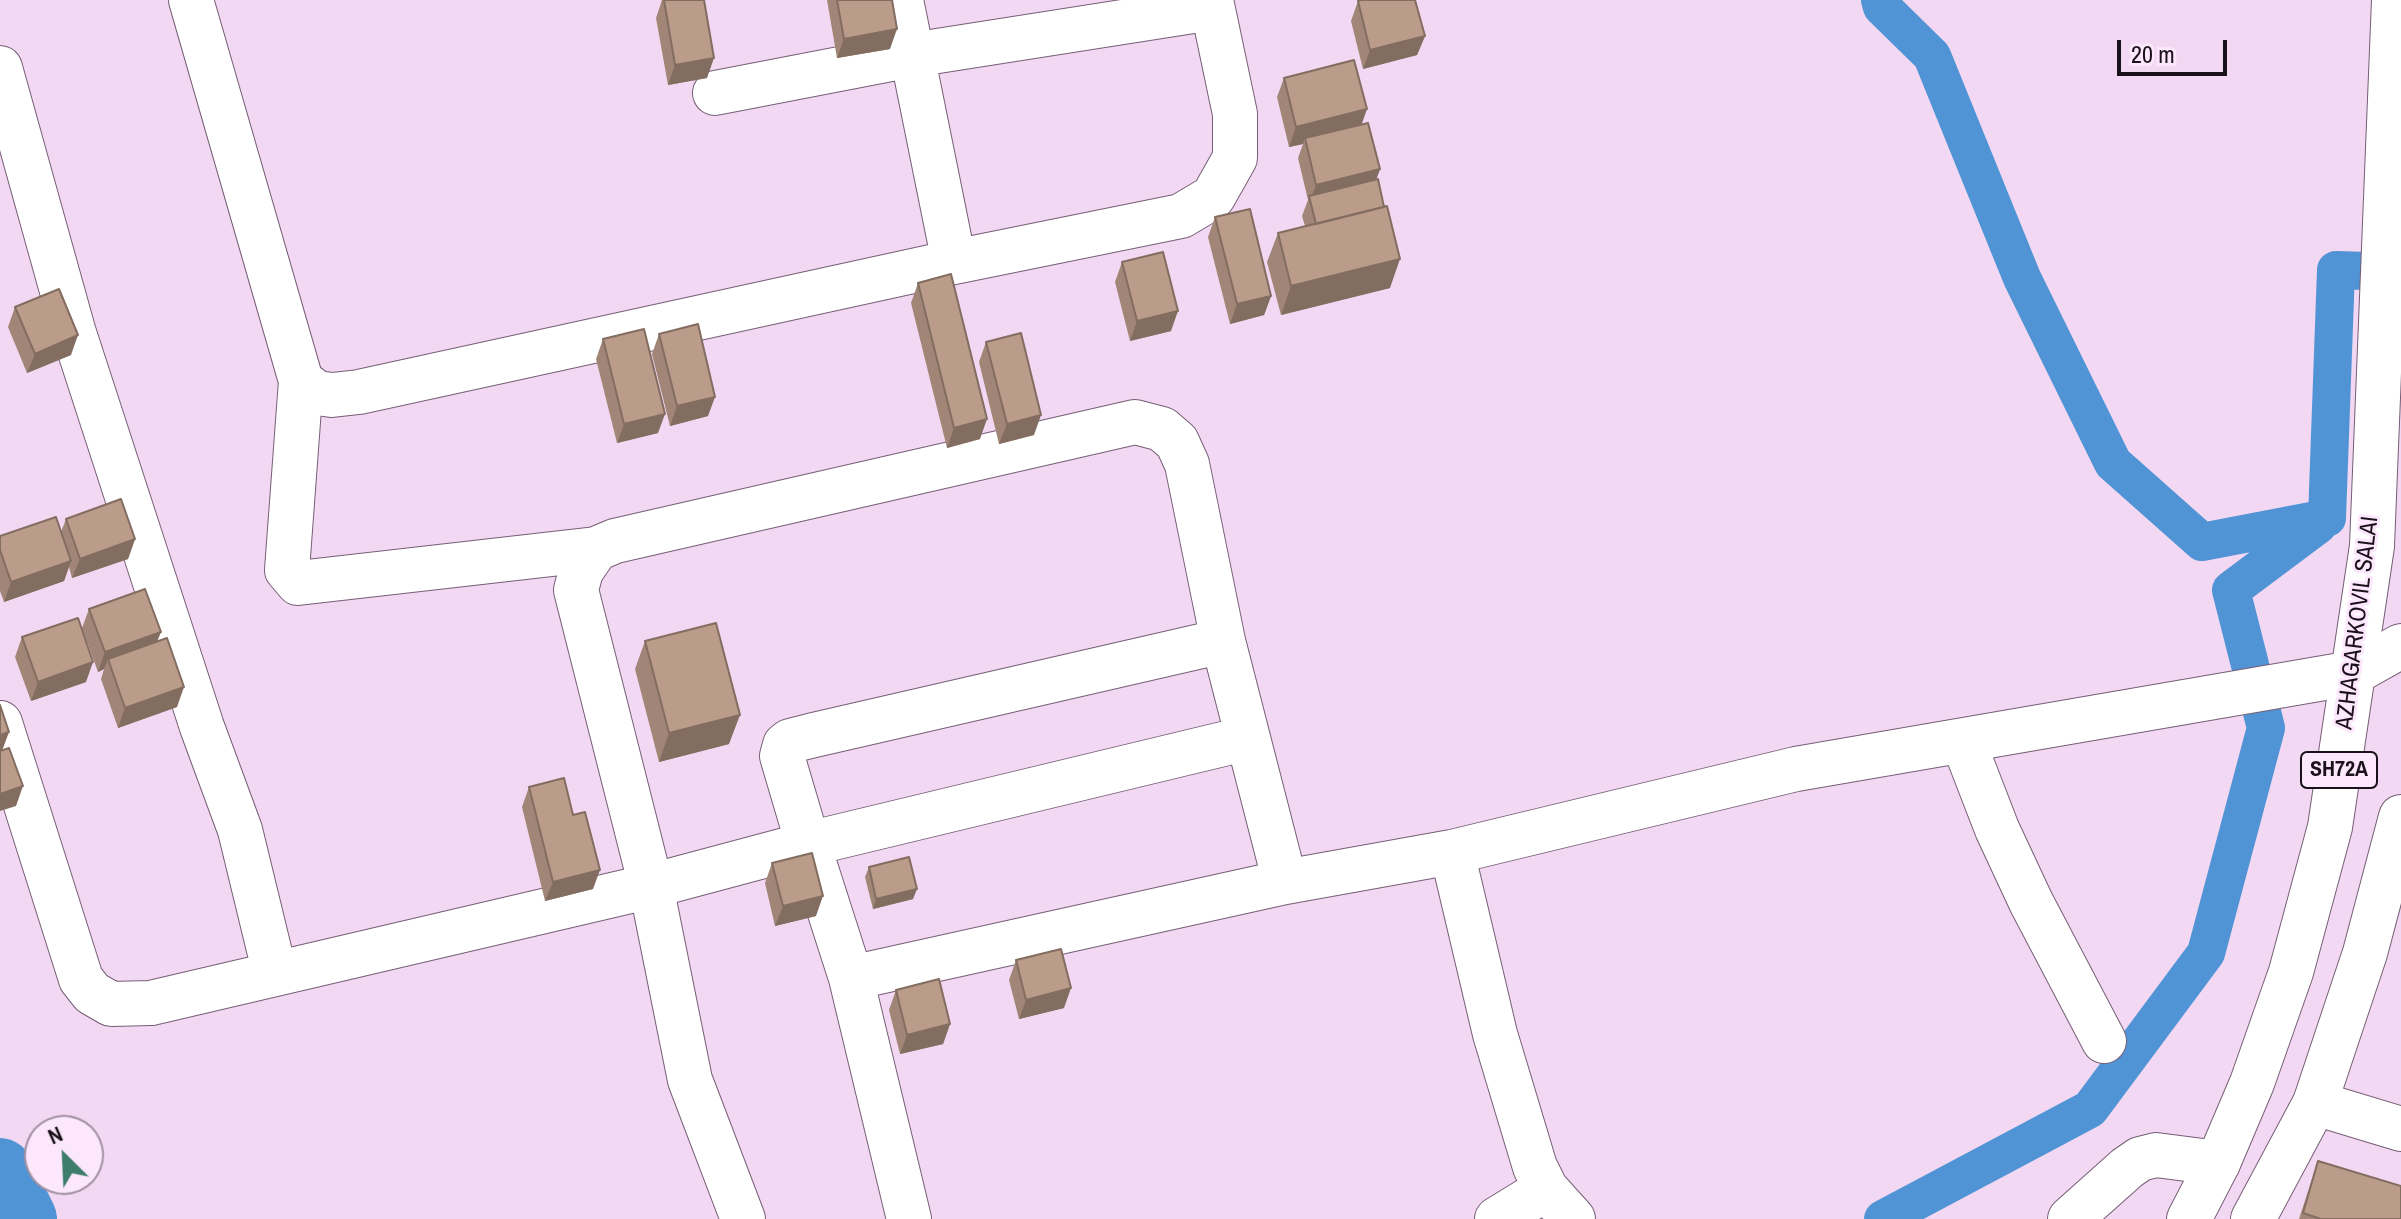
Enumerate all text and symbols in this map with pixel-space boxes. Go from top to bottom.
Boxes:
scale bar [2121,24,2231,74]
text: 20 m [2131,38,2175,70]
street label: AZHAGARKOVIL SALAI [2331,515,2385,731]
road number: SH72A [2301,752,2377,788]
north arrow [24,1115,104,1195]
text: N [43,1119,67,1151]

